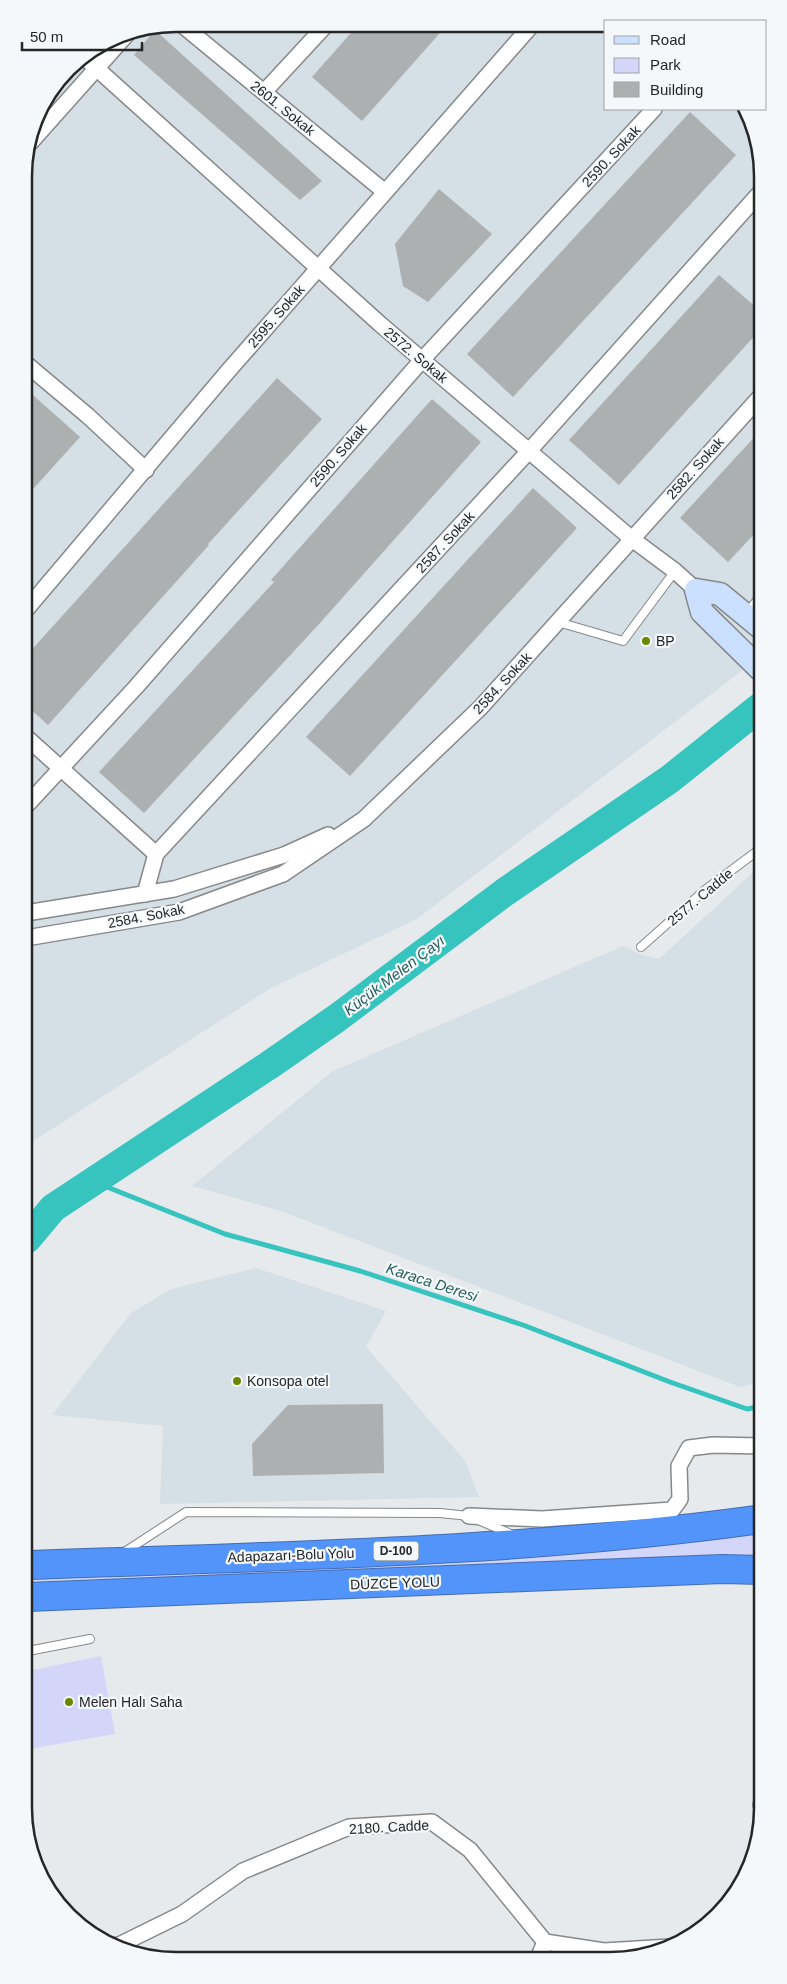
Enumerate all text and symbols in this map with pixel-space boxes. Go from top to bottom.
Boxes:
scale bar [22,20,142,52]
legend [604,20,767,110]
text: 50 m [30,28,63,45]
text: Road [650,31,686,48]
text: Park [650,56,681,73]
street label: 2601. Sokak [248,77,319,139]
text: Building [650,81,703,98]
street label: 2590. Sokak [579,121,644,190]
street label: 2595. Sokak [244,281,308,351]
street label: 2572. Sokak [381,324,452,387]
street label: 2590. Sokak [306,420,370,490]
street label: 2582. Sokak [663,433,728,502]
street label: 2587. Sokak [413,507,478,576]
place label: BP [656,633,675,649]
marker: BP [640,635,652,647]
street label: 2584. Sokak [470,648,535,717]
street label: 2577. Cadde [664,865,736,929]
street label: 2584. Sokak [106,901,187,931]
water label: Küçük Melen Çayı [340,932,448,1018]
water label: Karaca Deresi [384,1259,480,1305]
place label: Konsopa otel [247,1373,329,1389]
marker: Konsopa otel [231,1375,243,1387]
road number: D-100 [374,1542,418,1560]
street label: Adapazarı-Bolu Yolu [227,1545,355,1565]
street label: DÜZCE YOLU [350,1572,440,1593]
place label: Melen Halı Saha [79,1694,183,1710]
marker: Melen Halı Saha [63,1696,75,1708]
street label: 2180. Cadde [349,1817,430,1837]

